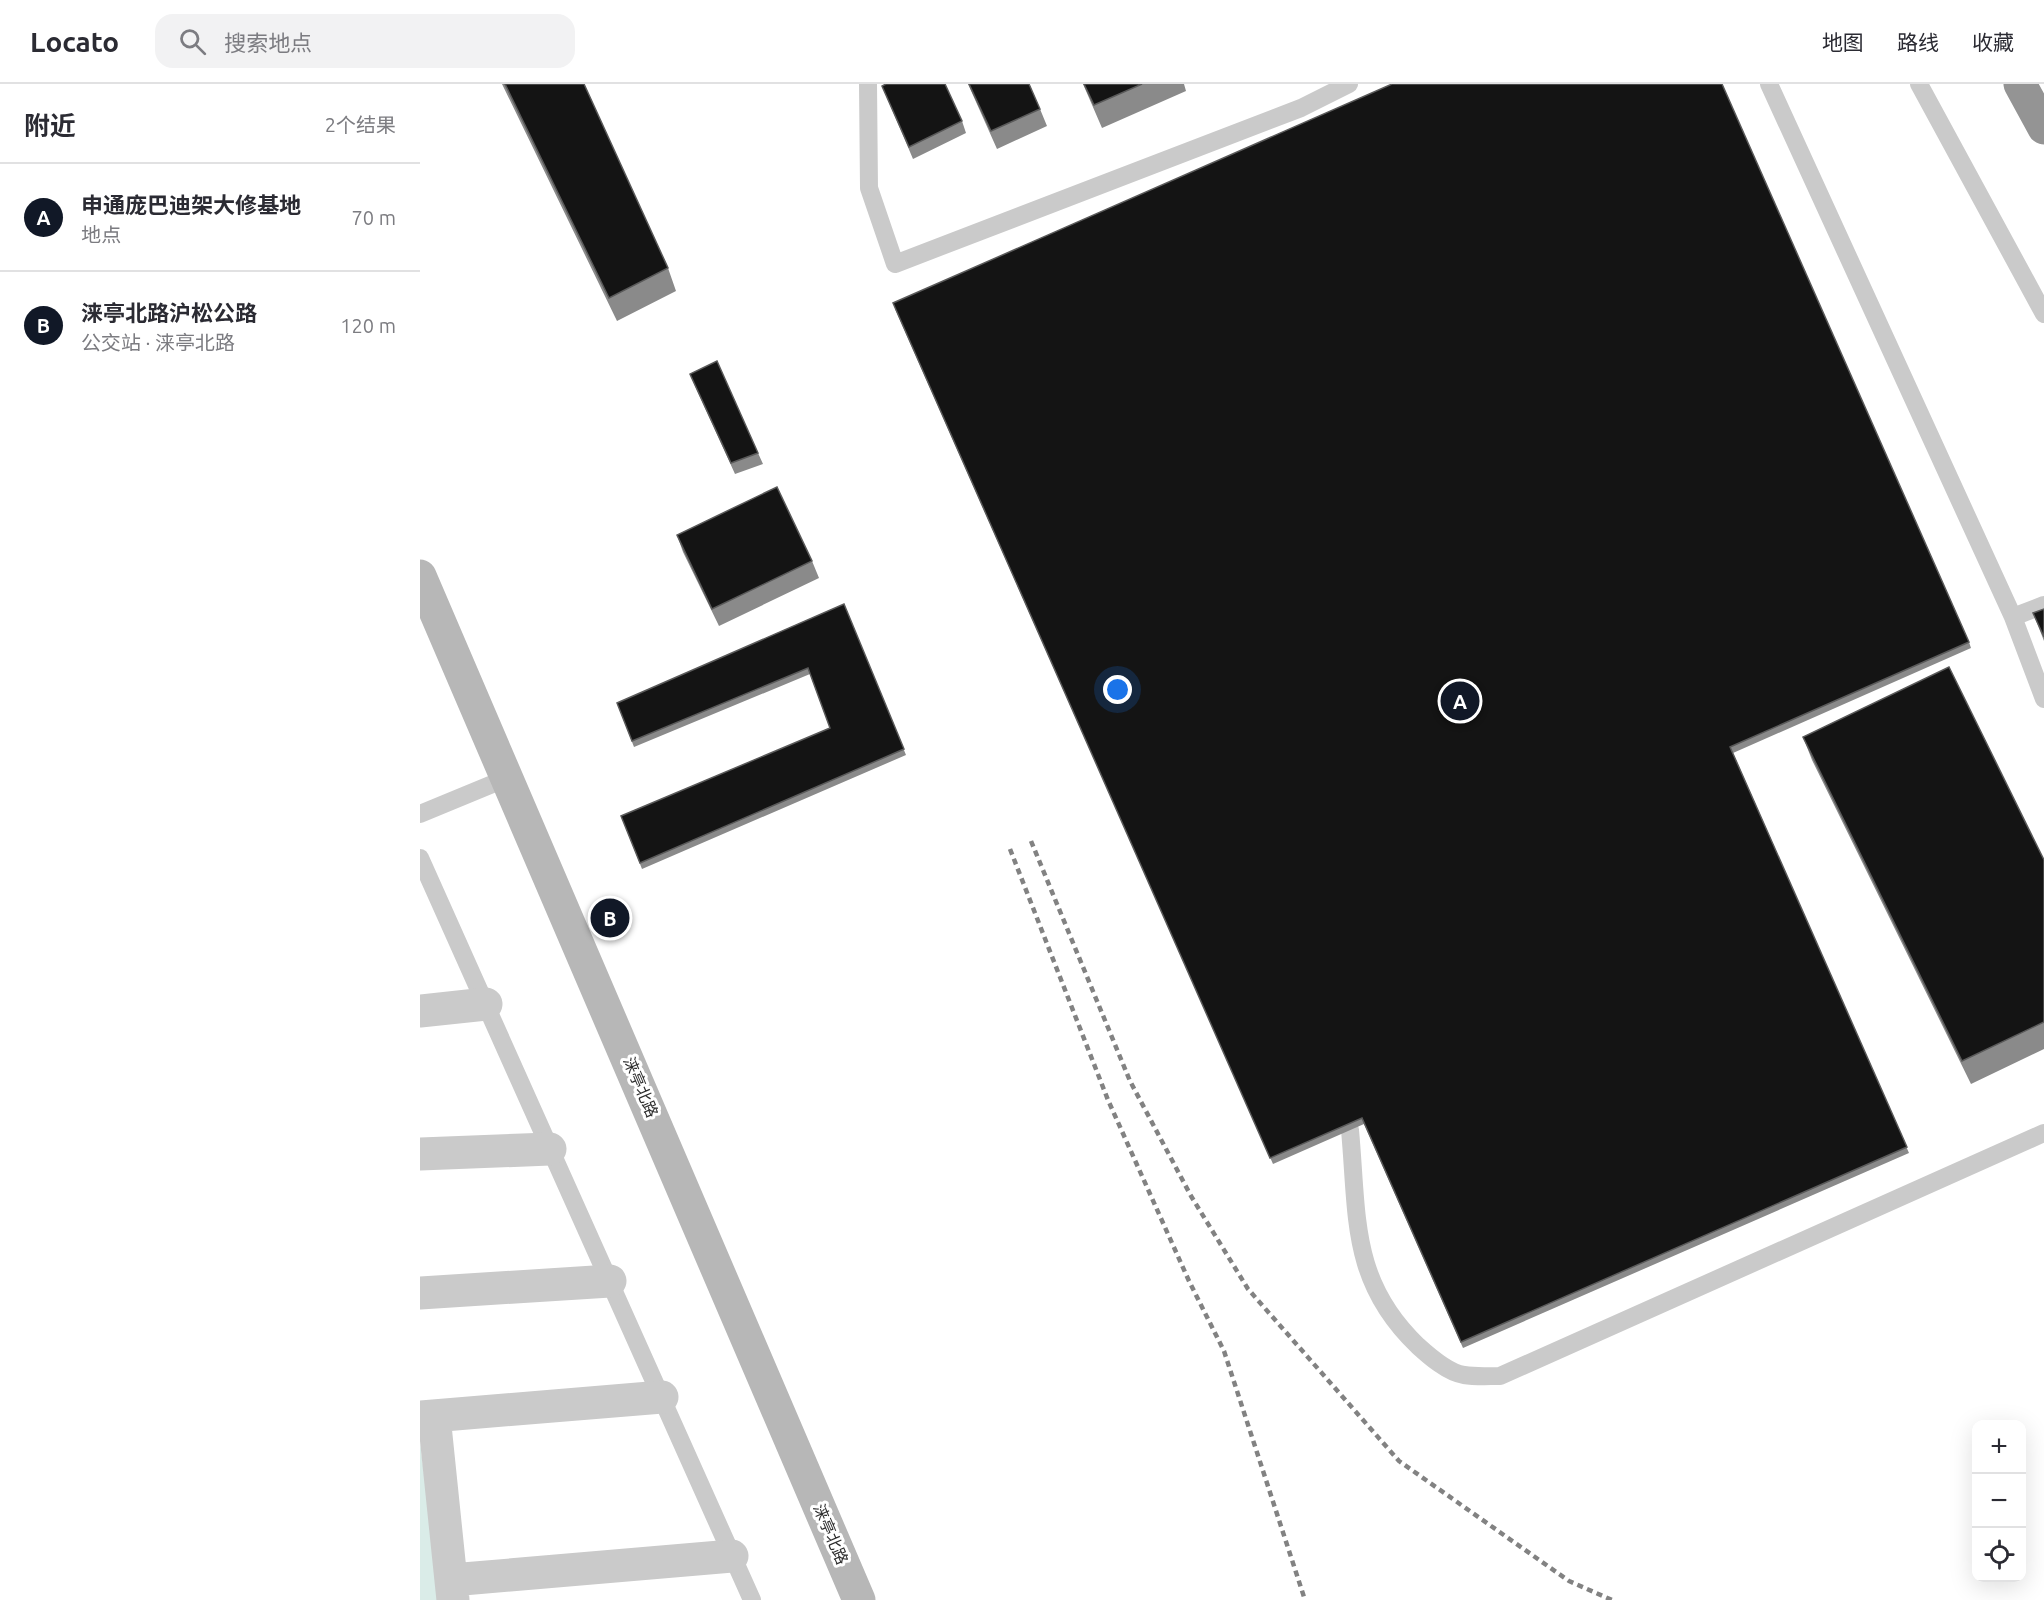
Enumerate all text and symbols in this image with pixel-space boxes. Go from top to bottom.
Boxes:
search box [155,14,575,68]
icon: search [176,25,209,58]
text: Locato [30,26,119,57]
text: 搜索地点 [224,30,312,55]
text: 地图 [1822,30,1864,54]
text: 路线 [1897,30,1939,54]
text: 收藏 [1972,30,2014,54]
text: 附近 [24,111,76,140]
text: 2个结果 [325,113,396,136]
text: 申通庞巴迪架大修基地 [81,192,301,217]
text: A [36,206,51,229]
text: 70 m [352,206,396,229]
text: 地点 [81,223,121,246]
text: 涞亭北路沪松公路 [81,300,257,325]
text: B [37,314,50,337]
text: 120 m [340,314,396,337]
text: 公交站 · 涞亭北路 [81,331,235,354]
your location [1103,675,1132,704]
pin: A [1440,678,1480,724]
pin: B [590,896,630,940]
street label: 涞亭北路 [620,1054,662,1120]
map controls [1972,1420,2026,1582]
button: + [1972,1420,2026,1474]
button: − [1972,1474,2026,1528]
street label: 涞亭北路 [810,1501,852,1567]
button: locate [1972,1528,2026,1582]

